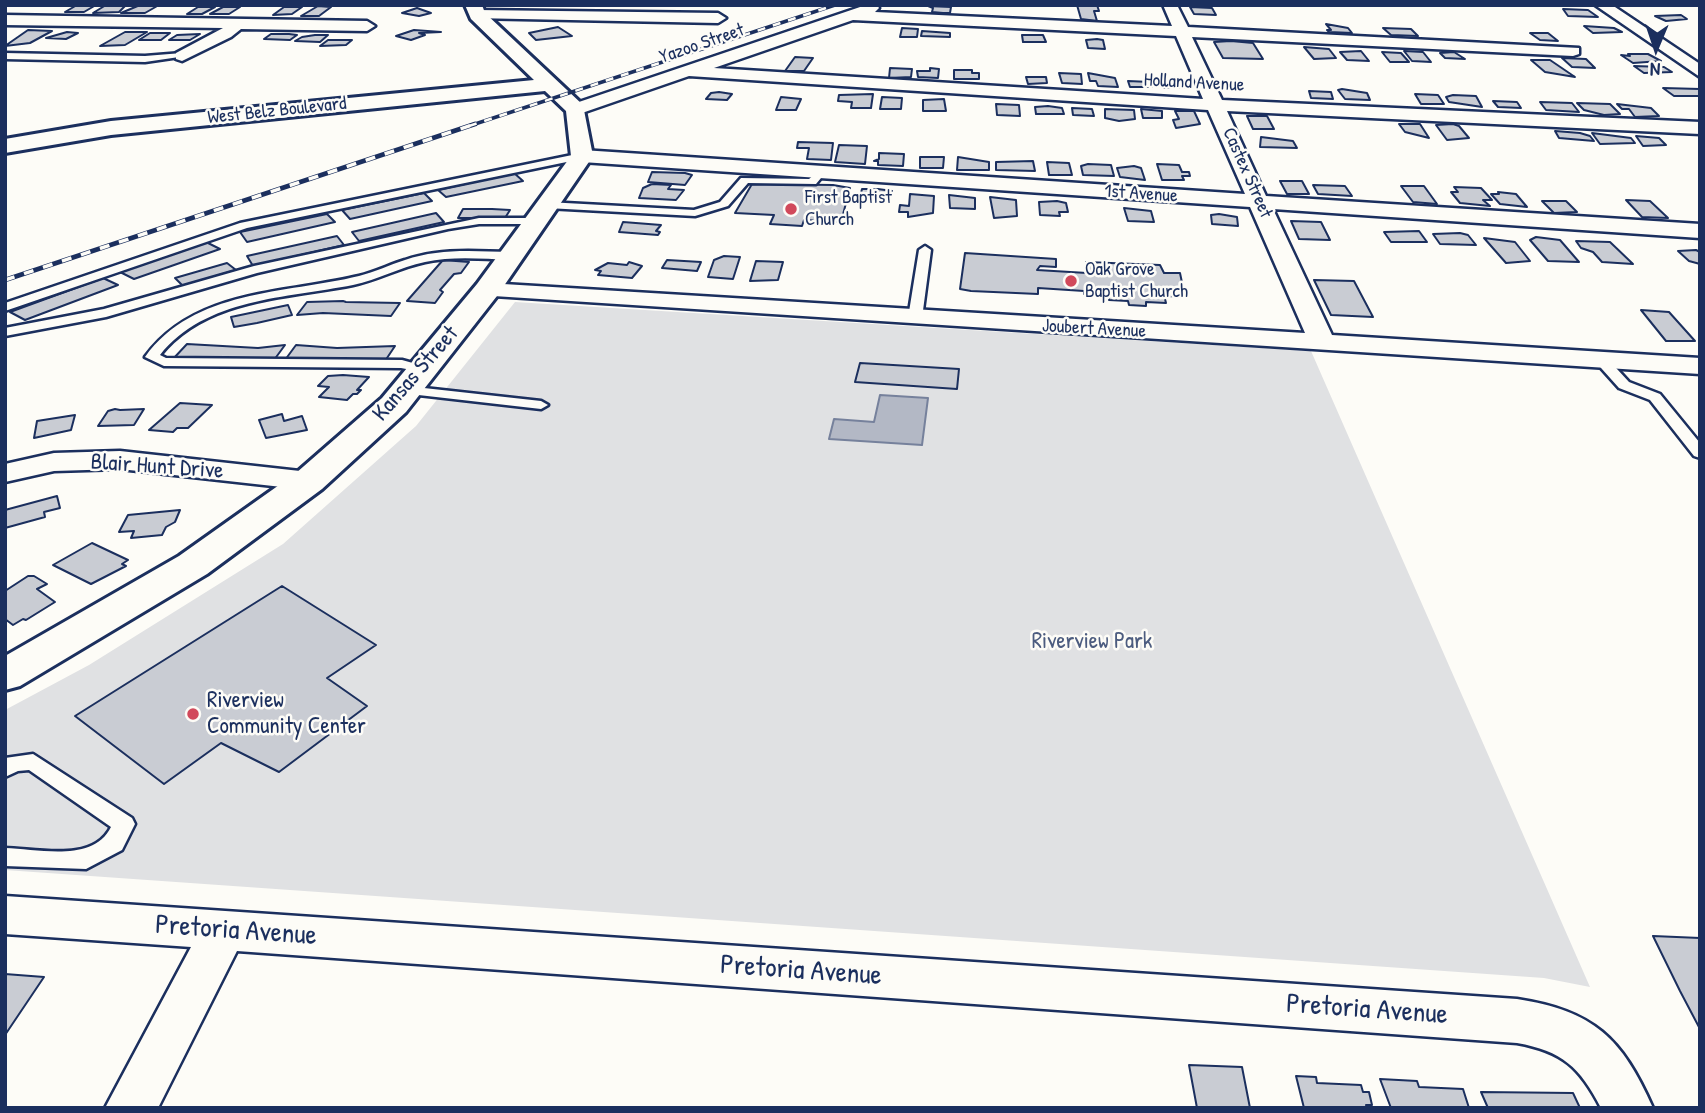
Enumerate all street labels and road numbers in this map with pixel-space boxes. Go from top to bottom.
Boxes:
street label: Yazoo Street [657,19,747,69]
street label: Holland Avenue [1143,69,1245,97]
street label: West Belz Boulevard [206,92,348,130]
street label: Castex Street [1217,124,1277,222]
street label: 1st Avenue [1104,180,1178,208]
street label: Joubert Avenue [1041,315,1147,343]
street label: Kansas Street [367,321,465,427]
street label: Blair Hunt Drive [90,449,224,485]
street label: Pretoria Avenue [154,909,318,953]
street label: Pretoria Avenue [719,949,883,993]
street label: Pretoria Avenue [1285,988,1449,1032]

